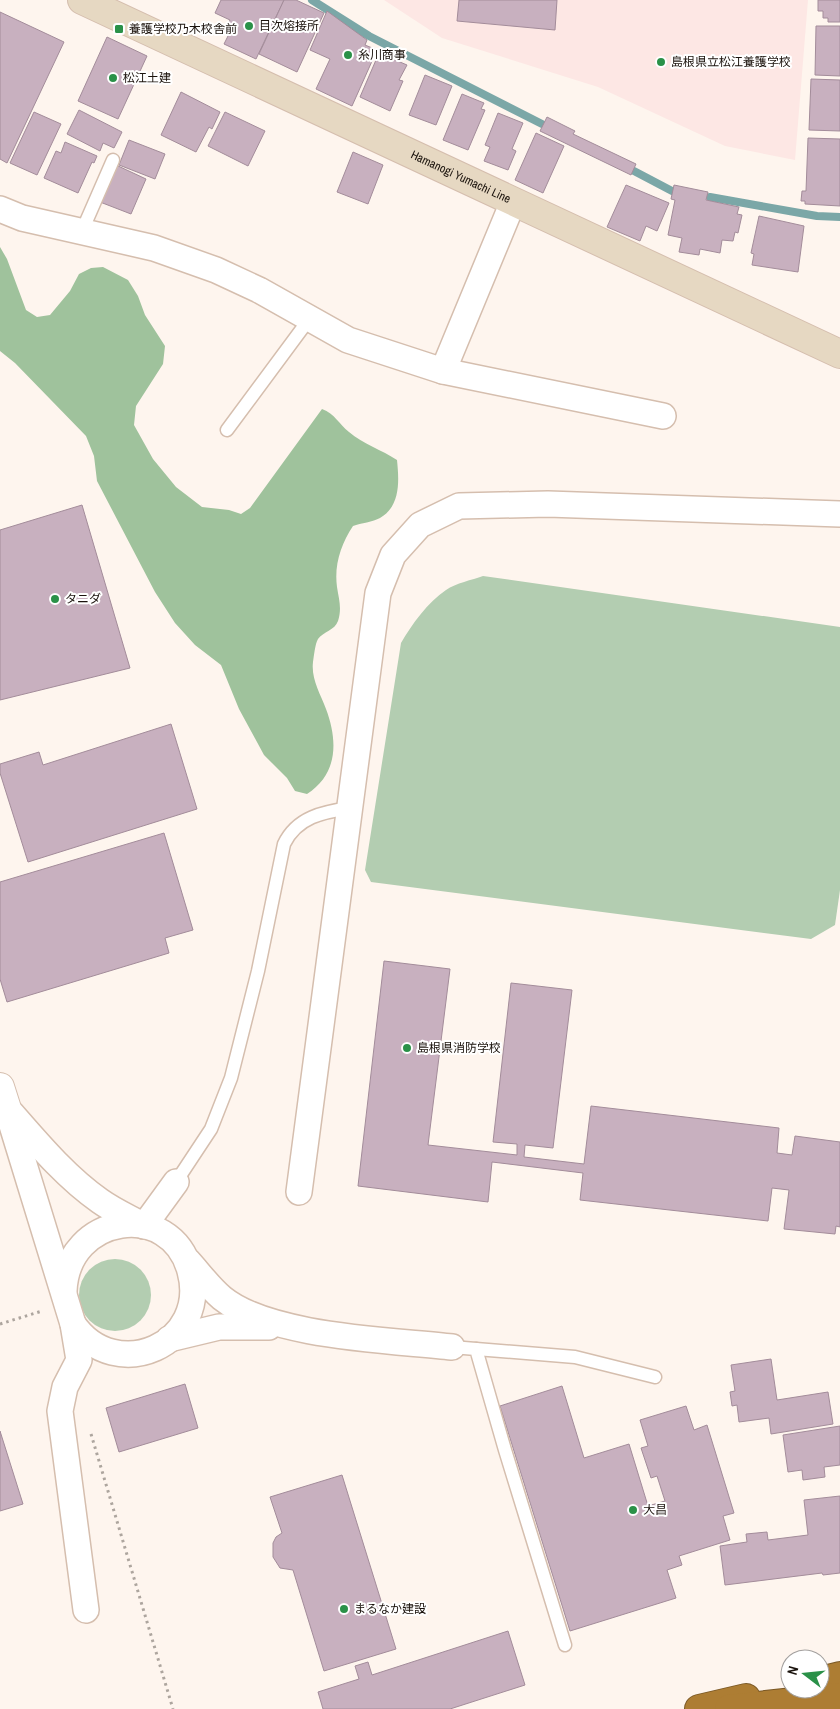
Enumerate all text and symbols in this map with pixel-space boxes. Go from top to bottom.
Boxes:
place label: 目次熔接所 [259,18,319,34]
marker: 目次熔接所 [243,20,255,32]
place label: 養護学校乃木校舎前 [129,21,237,37]
marker: 養護学校乃木校舎前 [113,23,125,35]
place label: 糸川商事 [358,47,406,63]
marker: 糸川商事 [342,49,354,61]
place label: 島根県立松江養護学校 [671,54,791,70]
marker: 島根県立松江養護学校 [655,56,667,68]
place label: 松江土建 [123,70,171,86]
marker: 松江土建 [107,72,119,84]
street label: Hamanogi Yumachi Line [408,147,513,207]
place label: タニダ [65,591,101,607]
marker: タニダ [49,593,61,605]
place label: 島根県消防学校 [417,1040,501,1056]
marker: 島根県消防学校 [401,1042,413,1054]
place label: 大昌 [643,1502,667,1518]
marker: 大昌 [627,1504,639,1516]
place label: まるなか建設 [354,1601,426,1617]
marker: まるなか建設 [338,1603,350,1615]
north arrow [780,1649,830,1699]
text: N [783,1664,802,1677]

